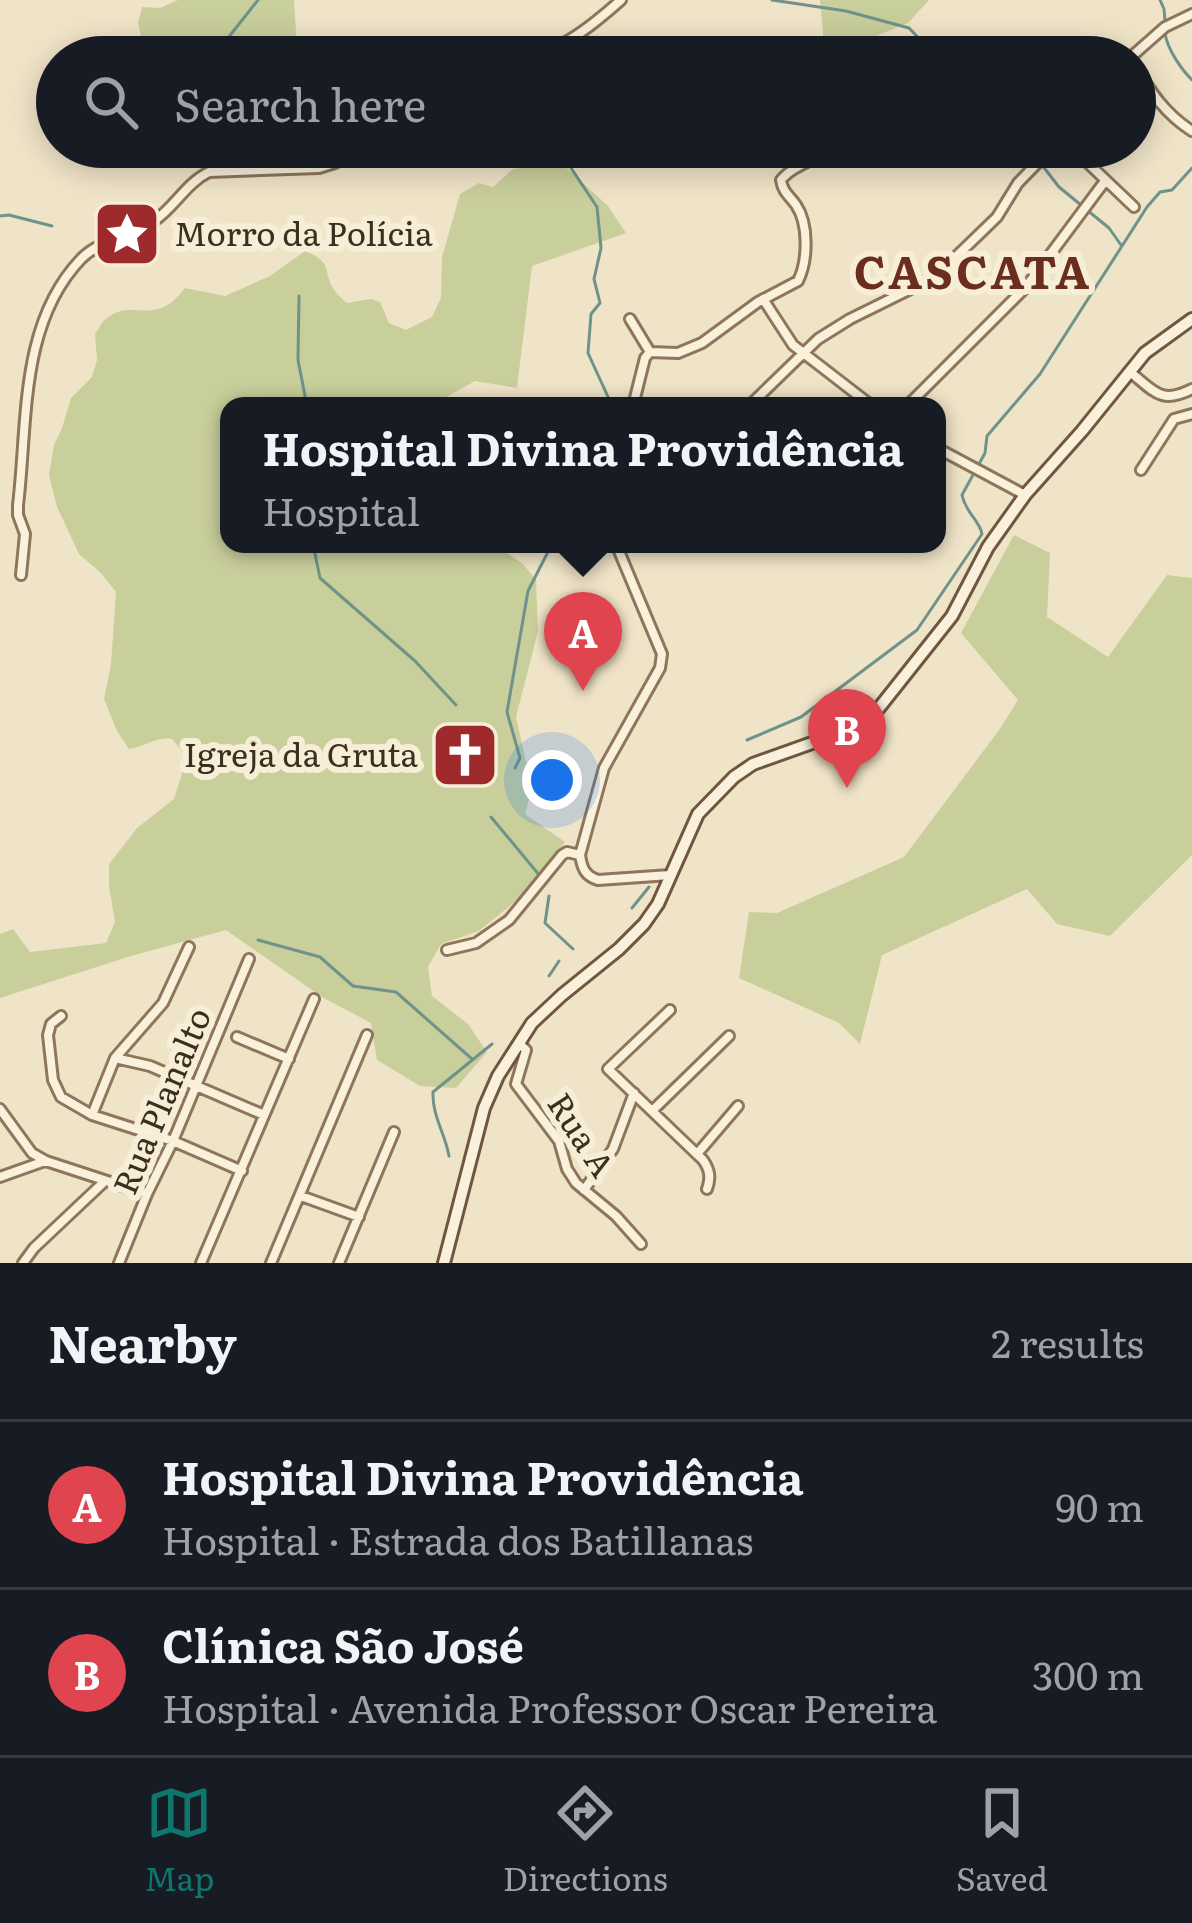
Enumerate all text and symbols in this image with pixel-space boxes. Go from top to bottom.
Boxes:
search box [36,36,1156,168]
icon: search [78,69,144,135]
text: Search here [174,69,426,136]
place icon: Morro da Polícia [92,199,162,269]
place label: Morro da Polícia [174,207,433,256]
district label: CASCATA [854,236,1092,303]
popup [220,397,946,553]
text: Hospital Divina Providência [262,413,904,480]
text: Hospital [262,480,420,538]
pin: A [544,592,622,691]
pin: B [808,689,886,788]
church icon: Igreja da Gruta [430,720,500,790]
place label: Igreja da Gruta [184,728,418,777]
your location [522,750,582,810]
street label: Rua Planalto [98,999,221,1201]
street label: Rua A [537,1082,629,1186]
text: Nearby [48,1303,237,1379]
text: 2 results [991,1312,1144,1370]
text: Hospital Divina Providência [162,1442,804,1509]
text: A [72,1476,102,1534]
text: 90 m [1055,1476,1144,1534]
text: Hospital · Estrada dos Batillanas [162,1509,753,1567]
text: Clínica São José [162,1610,524,1677]
text: B [74,1644,100,1702]
text: 300 m [1032,1644,1144,1702]
text: Hospital · Avenida Professor Oscar Pereira [162,1677,937,1735]
tab: Map [144,1780,214,1901]
tab: Directions [503,1780,668,1901]
tab: Saved [956,1780,1048,1901]

